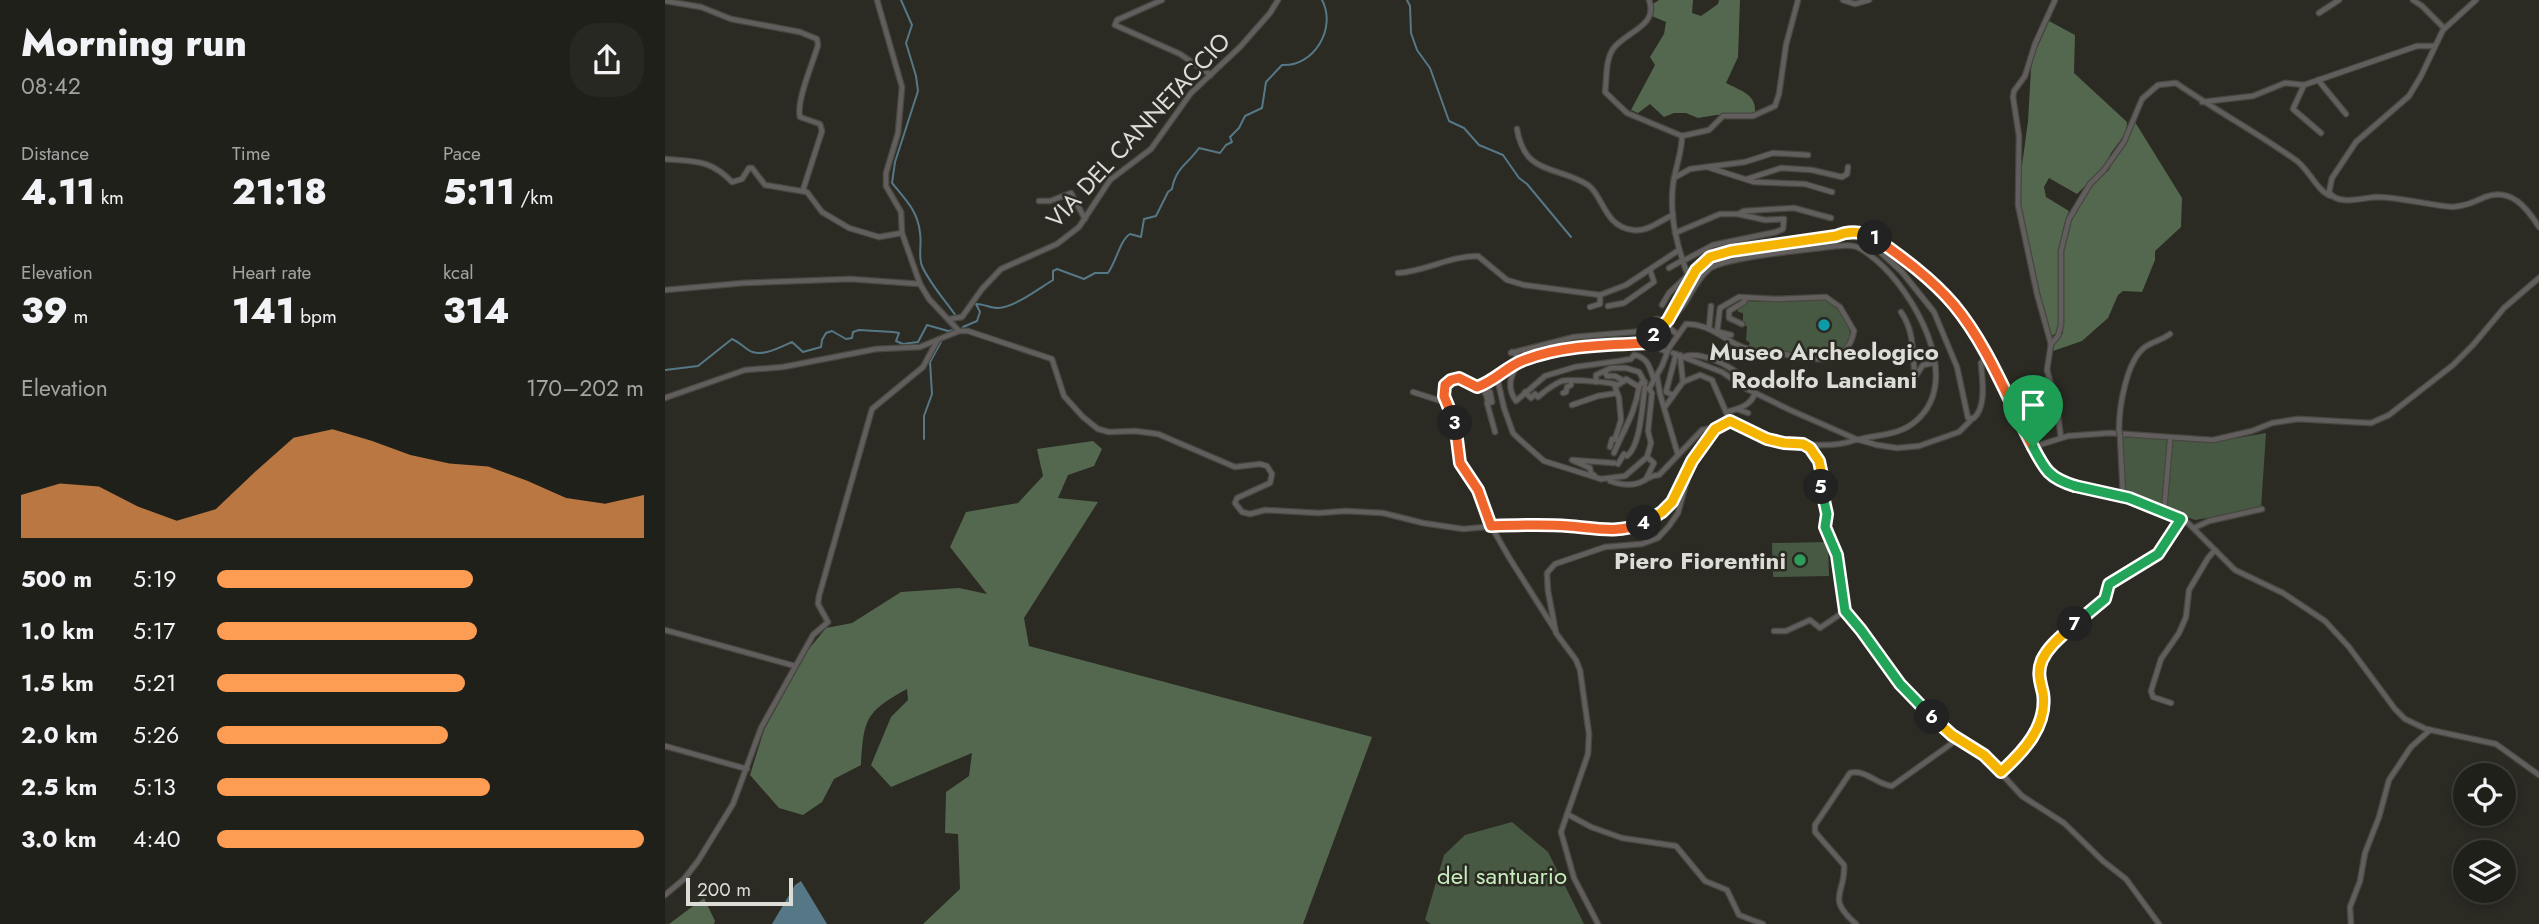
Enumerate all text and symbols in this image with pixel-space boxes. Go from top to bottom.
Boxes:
text: Morning run [21,15,247,70]
button: share [570,23,644,97]
street label: VIA DEL CANNETACCIO [1038,24,1238,236]
text: 08:42 [21,69,81,103]
text: Distance [21,140,89,167]
text: Time [232,140,270,167]
text: Pace [443,140,481,167]
text: 4.11 [21,167,95,217]
text: 21:18 [232,167,327,217]
text: 5:11 [443,167,515,217]
text: km [95,184,124,211]
text: /km [515,184,554,211]
pin: 1 [1857,220,1893,256]
text: 1 [1870,224,1879,251]
text: Elevation [21,259,93,286]
text: Heart rate [232,259,311,286]
text: kcal [443,259,474,286]
text: 39 [21,286,68,336]
text: 141 [232,286,295,336]
text: 314 [443,286,510,336]
text: m [68,303,88,330]
text: bpm [295,303,337,330]
marker: Museo Archeologico Rodolfo Lanciani [1816,317,1832,333]
pin: 2 [1637,318,1671,352]
text: 2 [1647,321,1660,348]
place label: Museo Archeologico Rodolfo Lanciani [1709,334,1939,397]
text: Elevation [21,371,108,405]
text: 170–202 m [526,371,644,405]
pin [2003,375,2063,447]
icon: arrive [2014,386,2052,424]
pin: 3 [1437,406,1473,440]
text: 3 [1449,409,1460,436]
pin: 5 [1803,470,1839,504]
text: 5 [1814,473,1827,500]
pin: 4 [1627,505,1661,540]
text: 4 [1637,509,1650,536]
place label: Piero Fiorentini [1614,543,1786,578]
marker: Piero Fiorentini [1792,552,1808,568]
text: 500 m [21,562,92,596]
text: 5:19 [133,562,176,596]
pin: 7 [2057,606,2093,642]
text: 7 [2069,610,2080,637]
text: 1.0 km [21,614,94,648]
text: 5:17 [133,614,175,648]
text: 1.5 km [21,666,94,700]
text: 5:21 [133,666,176,700]
pin: 6 [1915,700,1949,734]
text: 6 [1925,703,1938,730]
text: 2.0 km [21,718,98,752]
text: 5:26 [133,718,179,752]
map controls [2453,763,2516,903]
button: locate [2453,763,2516,826]
text: 2.5 km [21,770,97,804]
text: 5:13 [133,770,176,804]
text: 3.0 km [21,822,97,856]
text: 4:40 [133,822,181,856]
button: layers [2453,840,2516,903]
park label: del santuario [1437,858,1567,893]
scale bar [686,875,793,907]
text: 200 m [697,876,751,903]

